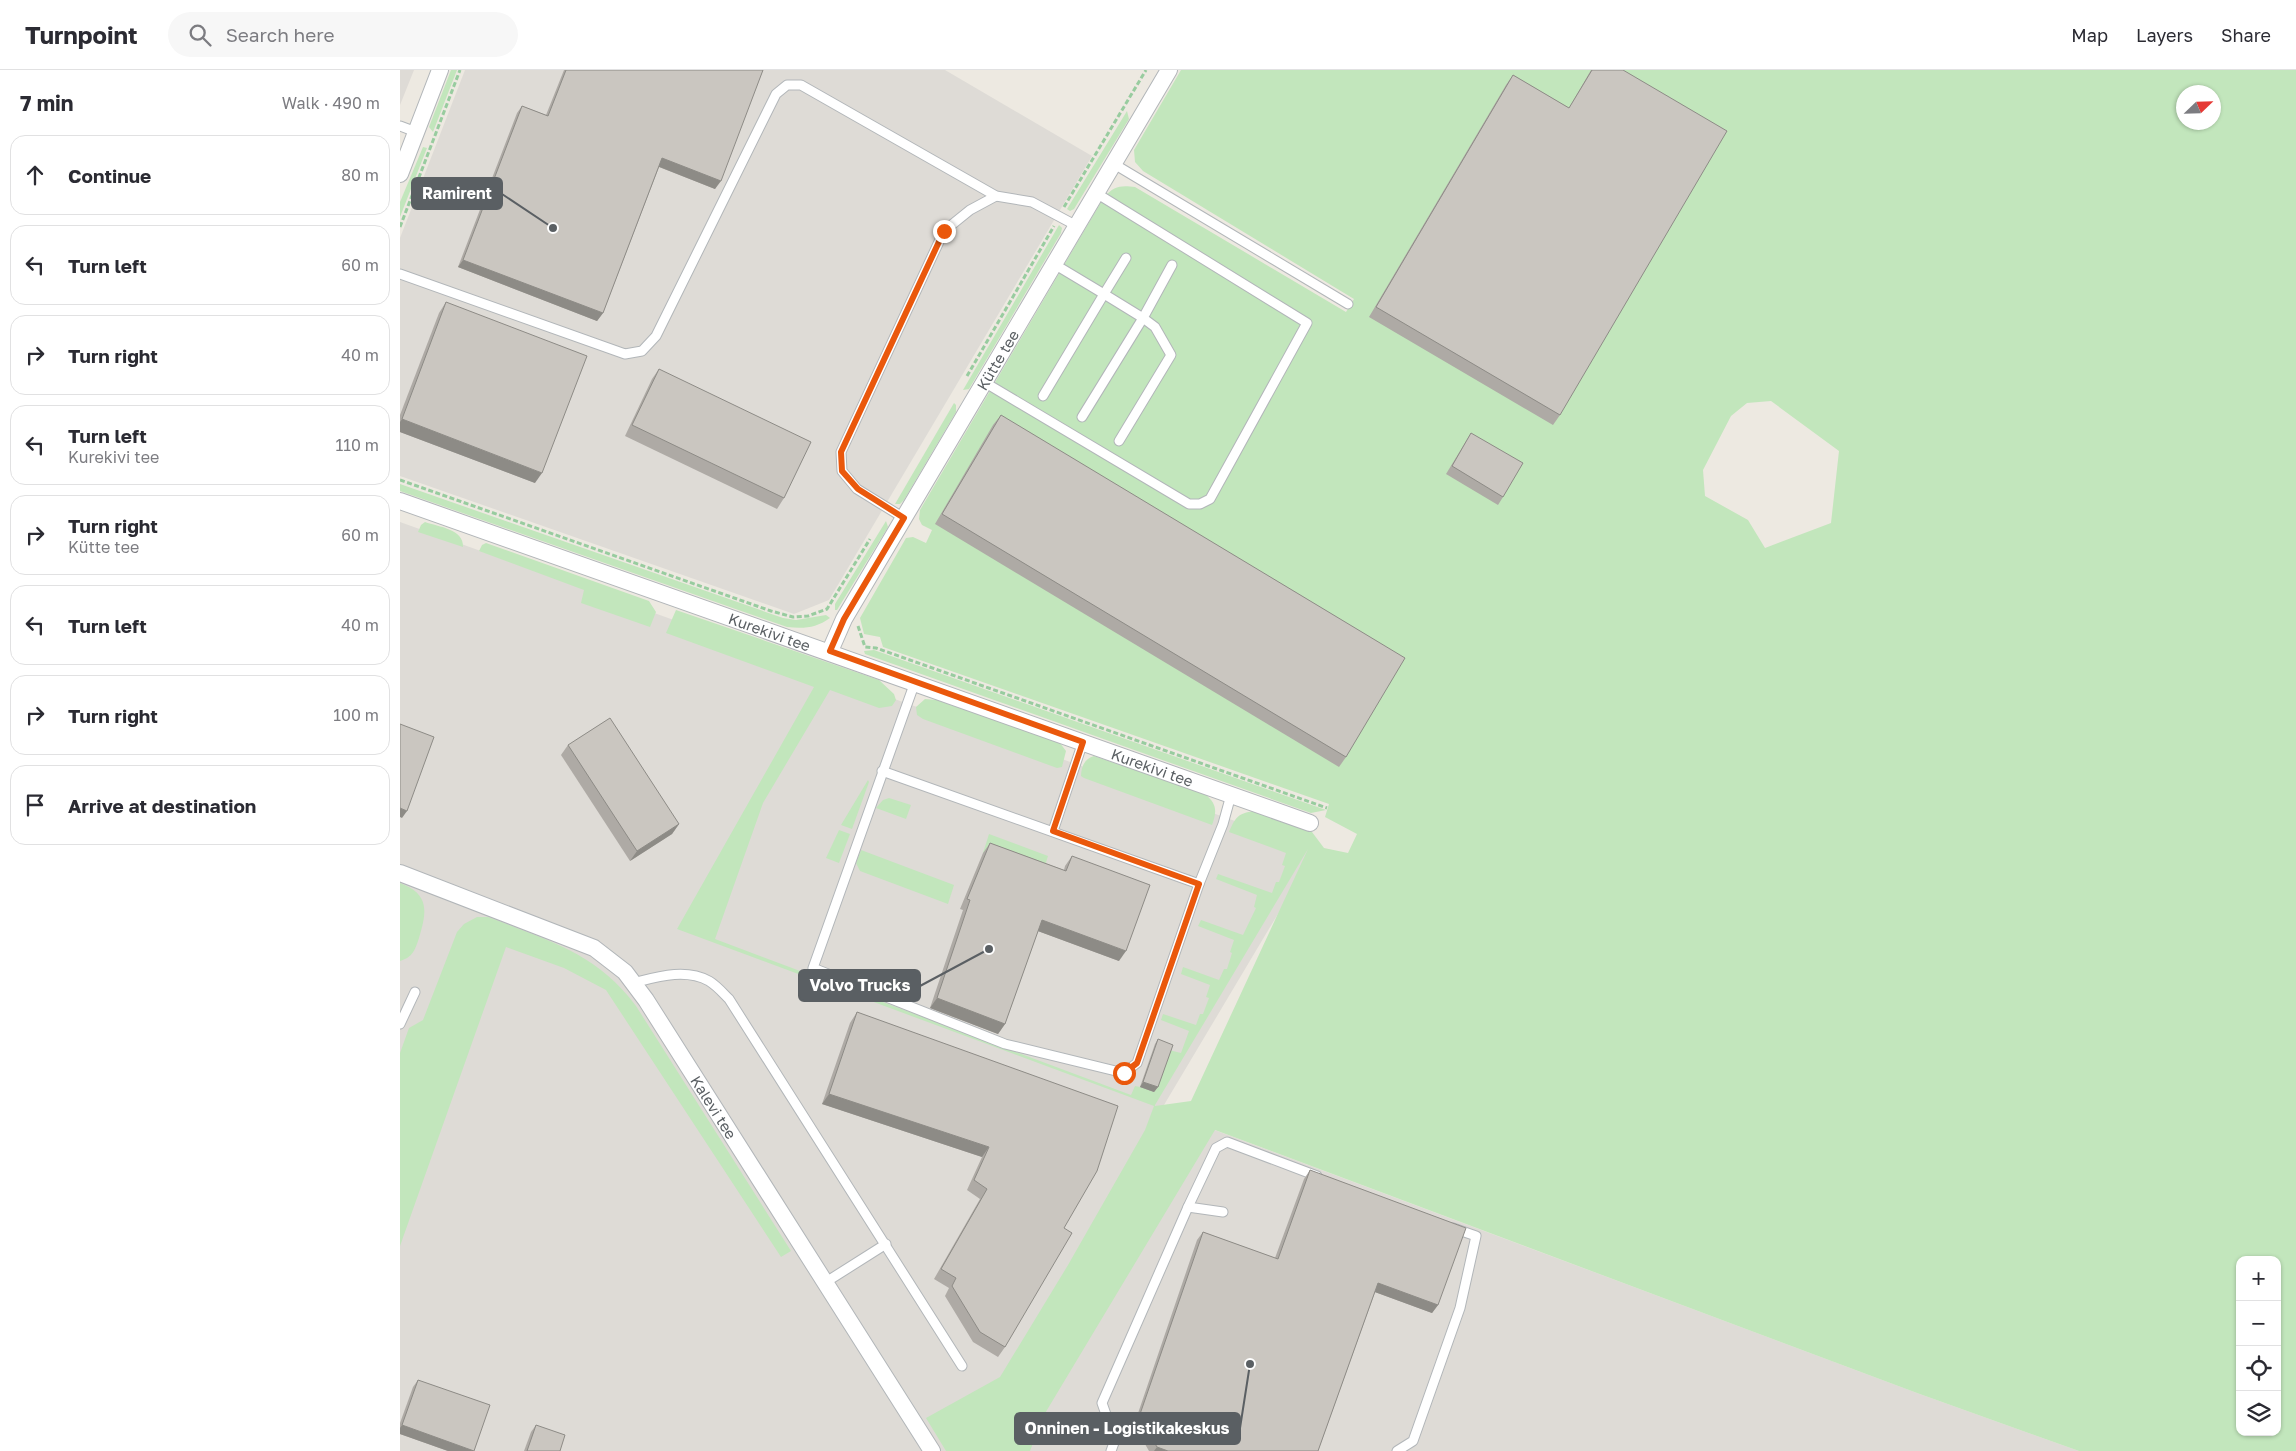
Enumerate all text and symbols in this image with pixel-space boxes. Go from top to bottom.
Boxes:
search box [168,12,518,57]
text: Turnpoint [25,20,138,49]
icon: search [186,21,214,49]
text: Search here [226,23,335,46]
text: Map [2071,24,2108,46]
text: Layers [2136,24,2193,46]
text: Share [2221,24,2271,46]
north arrow [2176,85,2221,130]
text: 7 min [20,90,74,116]
text: Walk · 490 m [282,93,380,113]
icon: ahead [21,161,49,189]
text: Continue [68,164,151,187]
text: 80 m [341,165,379,185]
callout: Ramirent [412,178,502,209]
text: Ramirent [422,183,492,203]
route end [933,220,956,243]
icon: left [21,251,49,279]
text: Turn left [68,254,147,277]
text: 60 m [341,255,379,275]
street label: Kütte tee [973,326,1022,393]
icon: right [21,341,49,369]
text: Turn right [68,344,158,367]
text: 40 m [341,345,379,365]
text: Turn left [68,424,147,447]
icon: left [21,431,49,459]
text: 110 m [335,435,379,455]
text: Kurekivi tee [68,447,159,467]
text: Turn right [68,514,158,537]
icon: right [21,521,49,549]
text: 60 m [341,525,379,545]
text: Kütte tee [68,537,139,557]
street label: Kurekivi tee [726,609,813,655]
icon: left [21,611,49,639]
text: Turn left [68,614,147,637]
text: 40 m [341,615,379,635]
icon: right [21,701,49,729]
text: Turn right [68,704,158,727]
text: 100 m [333,705,379,725]
street label: Kurekivi tee [1109,744,1196,790]
icon: arrive [21,791,49,819]
text: Arrive at destination [68,794,256,817]
callout: Volvo Trucks [799,970,920,1001]
text: Volvo Trucks [810,975,910,995]
route start [1113,1062,1136,1085]
street label: Kalevi tee [687,1072,741,1142]
map controls [2236,1256,2281,1436]
button: + [2236,1256,2281,1301]
button: − [2236,1301,2281,1346]
button: locate [2236,1346,2281,1391]
button: layers [2236,1391,2281,1436]
callout: Onninen - Logistikakeskus [1015,1413,1240,1444]
text: Onninen - Logistikakeskus [1024,1418,1230,1438]

